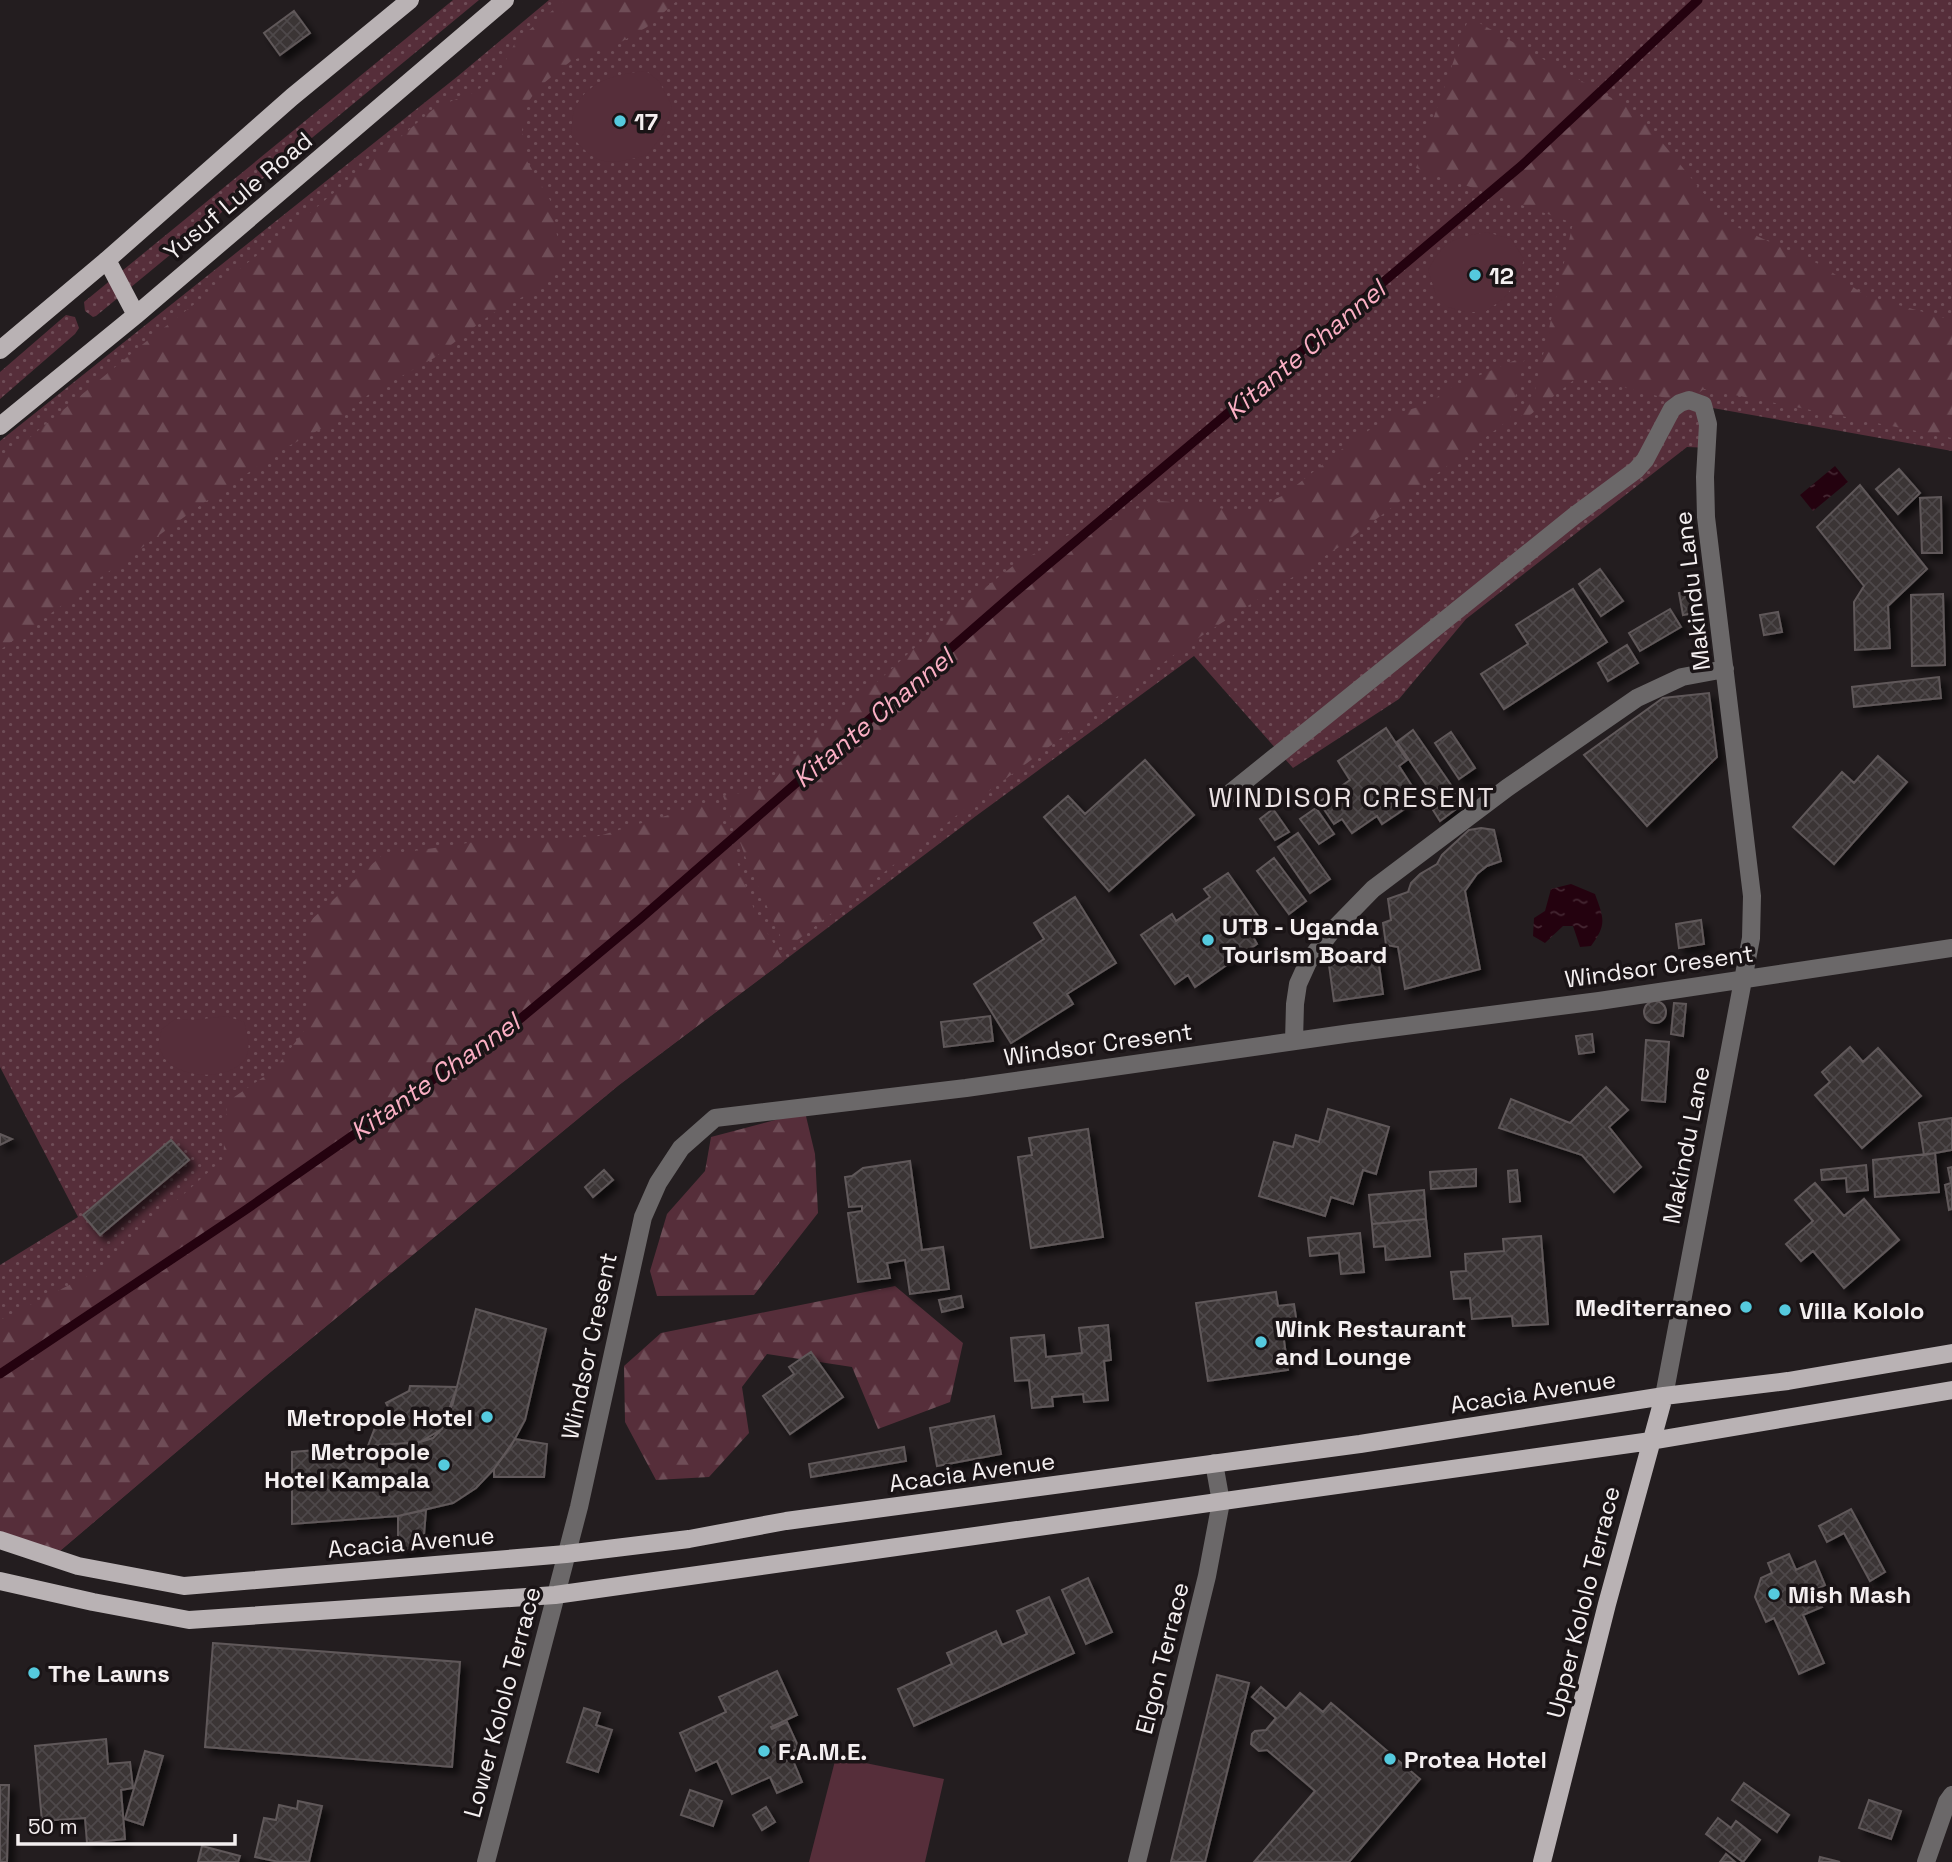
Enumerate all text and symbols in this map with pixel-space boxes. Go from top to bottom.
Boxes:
place label: 17 [634,106,658,137]
marker: 17 [612,113,628,129]
street label: Yusuf Lule Road [157,125,319,267]
place label: 12 [1489,260,1514,291]
marker: 12 [1467,267,1483,283]
water label: Kitante Channel [1218,271,1394,427]
street label: Makindu Lane [1667,510,1717,672]
water label: Kitante Channel [786,639,962,795]
district label: WINDISOR CRESENT [1208,779,1496,815]
place label: UTB - Uganda Tourism Board [1222,911,1387,970]
marker: UTB - Uganda Tourism Board [1200,932,1216,948]
street label: Windsor Cresent [1563,937,1755,995]
water label: Kitante Channel [344,1004,529,1148]
street label: Windsor Cresent [1002,1015,1194,1073]
street label: Makindu Lane [1656,1063,1716,1227]
street label: Windsor Cresent [554,1250,624,1442]
place label: Mediterraneo [1575,1292,1732,1323]
place label: Villa Kololo [1799,1295,1924,1326]
marker: Mediterraneo [1738,1299,1754,1315]
marker: Villa Kololo [1777,1302,1793,1318]
place label: Wink Restaurant and Lounge [1275,1313,1466,1372]
marker: Wink Restaurant and Lounge [1253,1334,1269,1350]
street label: Acacia Avenue [1448,1364,1618,1420]
place label: Metropole Hotel [287,1402,473,1433]
marker: Metropole Hotel [479,1409,495,1425]
place label: Metropole Hotel Kampala [264,1436,430,1495]
street label: Acacia Avenue [887,1445,1057,1499]
marker: Metropole Hotel Kampala [436,1457,452,1473]
street label: Upper Kololo Terrace [1539,1483,1627,1721]
street label: Acacia Avenue [326,1519,496,1565]
street label: Elgon Terrace [1128,1579,1196,1737]
place label: Mish Mash [1788,1579,1911,1610]
street label: Lower Kololo Terrace [456,1583,548,1821]
marker: Mish Mash [1766,1586,1782,1602]
place label: The Lawns [48,1658,170,1689]
marker: The Lawns [26,1665,42,1681]
place label: F.A.M.E. [778,1736,867,1767]
marker: F.A.M.E. [756,1743,772,1759]
place label: Protea Hotel [1404,1744,1547,1775]
marker: Protea Hotel [1382,1751,1398,1767]
scale bar [18,1802,234,1846]
text: 50 m [28,1813,78,1840]

